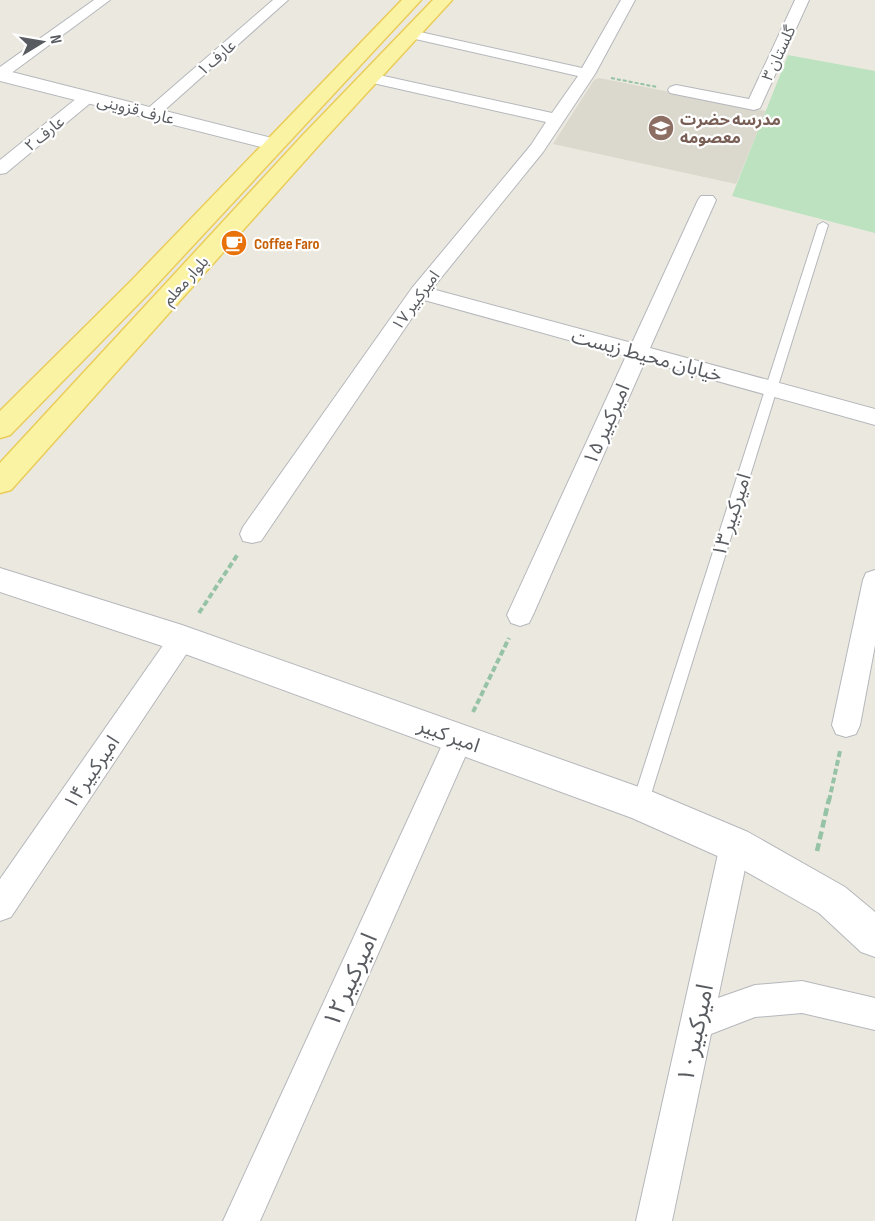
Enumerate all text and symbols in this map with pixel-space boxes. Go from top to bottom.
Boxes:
north arrow [12,12,72,72]
street label: گلستان ۳ [758,23,800,84]
text: N [45,33,65,45]
street label: عارف ۱ [194,36,240,80]
street label: عارف قزوینی [95,92,176,129]
place label: مدرسه حضرت معصومه [680,111,781,148]
street label: عارف ۲ [21,112,69,156]
school or university icon: مدرسه حضرت معصومه [646,113,676,143]
cafe icon: Coffee Faro [219,228,249,258]
place label: Coffee Faro [254,235,319,254]
street label: بلوار معلم [159,253,215,311]
street label: امیرکبیر ۱۷ [388,267,444,334]
street label: خیابان محیط زیست [569,324,725,388]
street label: امیرکبیر ۱۵ [578,380,635,469]
street label: امیرکبیر ۱۳ [707,471,757,560]
street label: امیر کبیر [413,713,483,758]
street label: امیرکبیر۱۴ [59,731,125,814]
street label: امیرکبیر۱۲ [317,929,384,1032]
street label: امیرکبیر۱۰ [671,981,720,1085]

